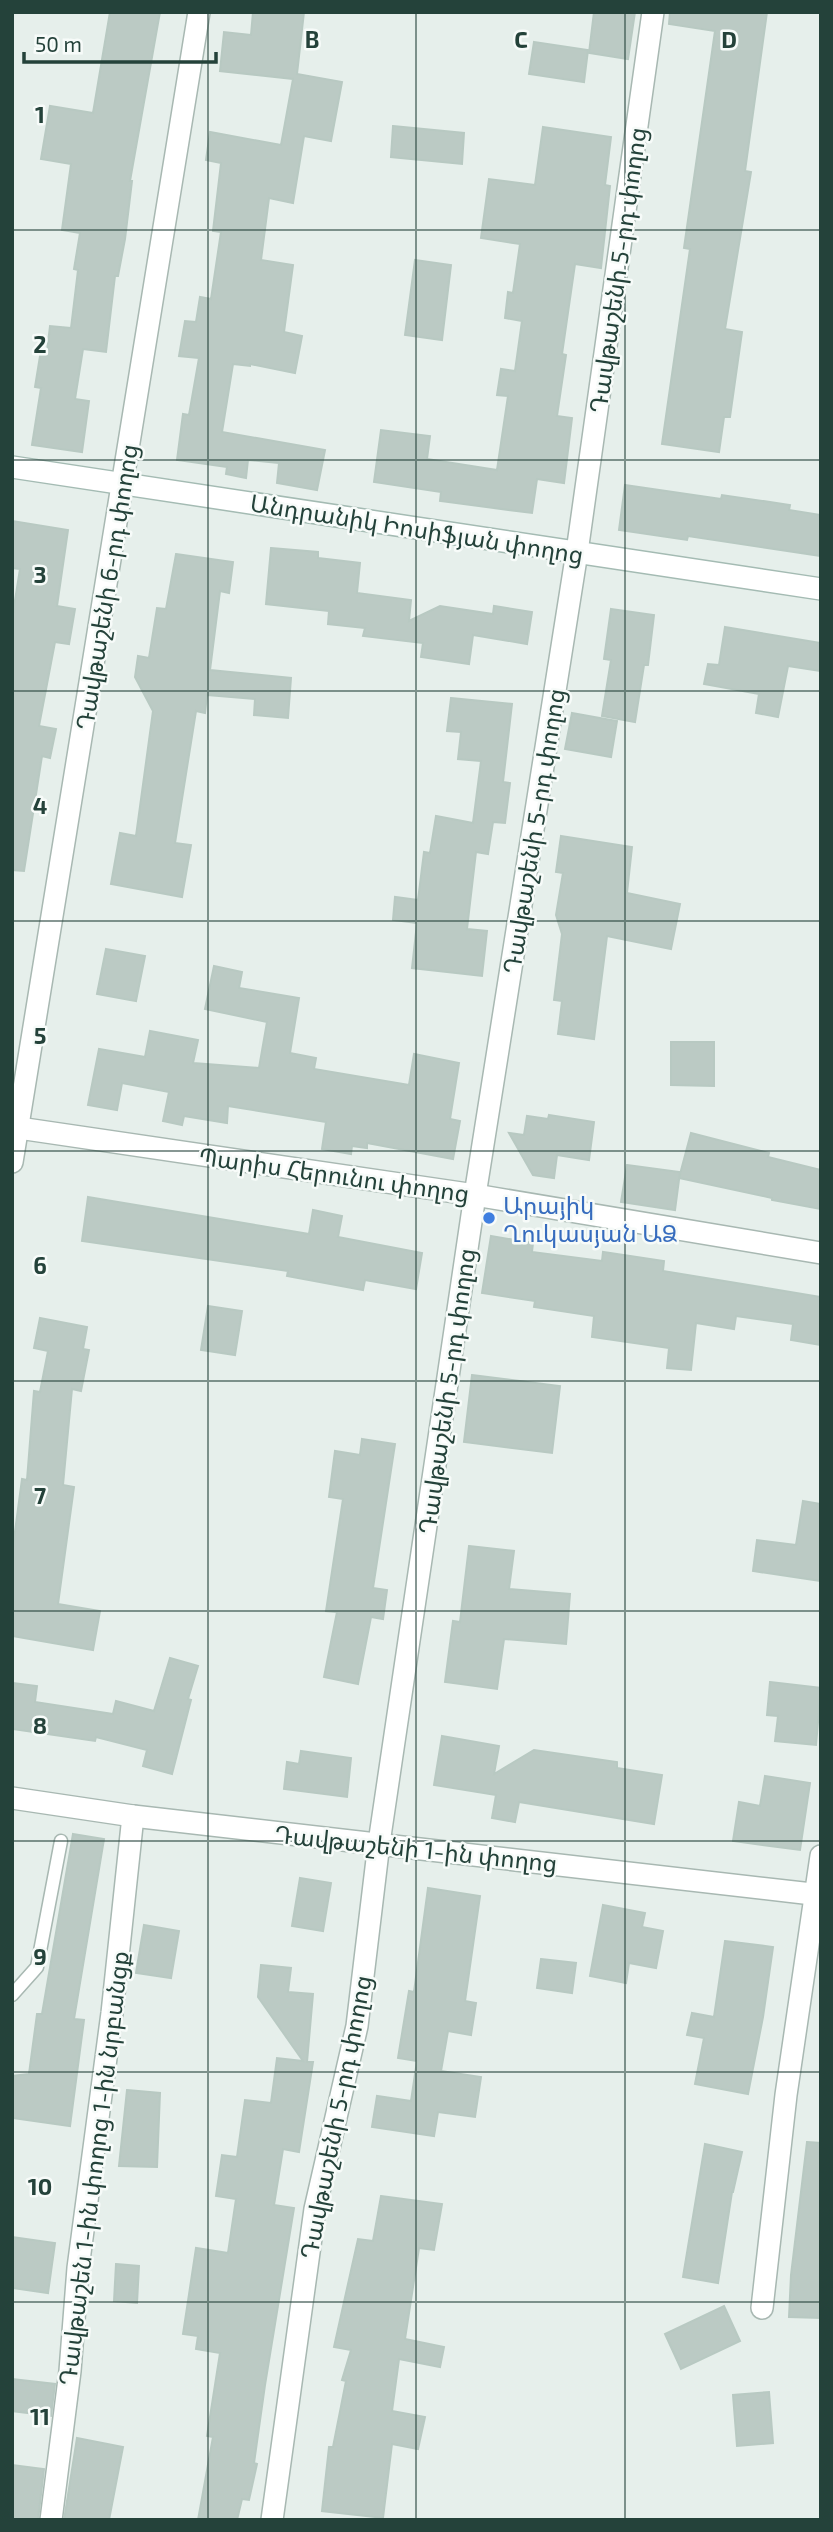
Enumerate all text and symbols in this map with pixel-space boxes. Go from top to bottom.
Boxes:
scale bar [24,21,217,65]
text: B [305,25,319,53]
text: C [514,25,528,53]
text: D [721,25,737,53]
text: 50 m [35,31,82,56]
text: 1 [35,100,45,128]
street label: Դավթաշենի 5-րդ փողոց [583,125,652,415]
text: 2 [33,330,47,358]
street label: Դավթաշենի 6-րդ փողոց [69,442,144,732]
street label: Անդրանիկ Իոսիֆյան փողոց [248,487,586,570]
text: 3 [33,560,47,588]
street label: Դավթաշենի 5-րդ փողոց [496,686,571,976]
text: 4 [33,791,47,819]
text: 5 [34,1021,46,1049]
street label: Պարիս Հերունու փողոց [197,1141,471,1208]
place label: Արայիկ Ղուկասյան ԱՁ [503,1190,677,1248]
marker: Արայիկ Ղուկասյան ԱՁ [481,1210,497,1226]
street label: Դավթաշենի 5-րդ փողոց [412,1246,481,1536]
text: 6 [33,1251,47,1279]
text: 7 [34,1481,46,1509]
text: 8 [33,1711,47,1739]
street label: Դավթաշենի 1-ին փողոց [273,1819,559,1878]
text: 9 [33,1942,47,1970]
street label: Դավթաշեն 1-ին փողոց 1-ին նրբանցք [52,1949,135,2387]
street label: Դավթաշենի 5-րդ փողոց [293,1973,378,2262]
text: 10 [28,2172,52,2200]
text: 11 [30,2402,50,2430]

